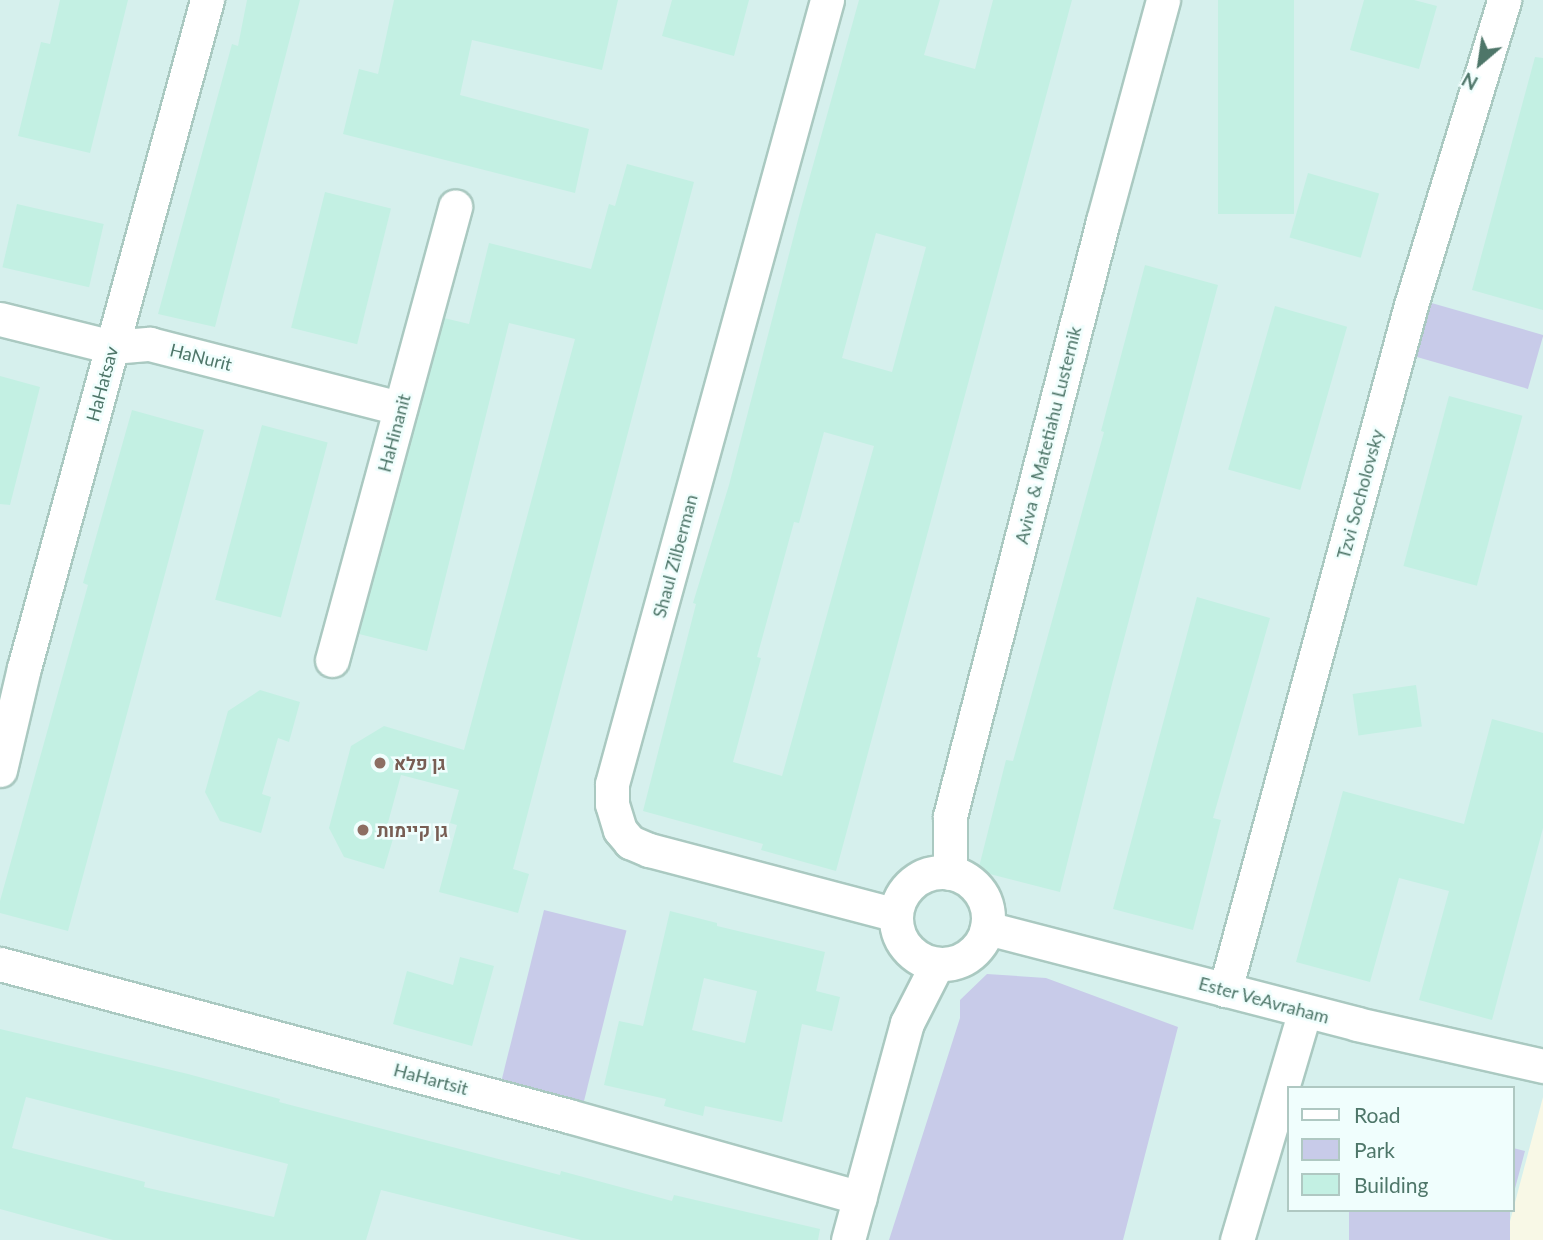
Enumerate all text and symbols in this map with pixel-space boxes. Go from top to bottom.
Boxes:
north arrow [1445,28,1515,98]
text: N [1458,68,1482,95]
street label: Aviva & Matetiahu Lusternik [1010,324,1086,546]
street label: HaNurit [168,339,234,375]
street label: HaHatsav [82,344,122,424]
street label: HaHinanit [373,392,415,474]
street label: Tzvi Socholovsky [1332,427,1388,561]
street label: Shaul Zilberman [648,492,702,620]
place label: גן פלא [394,752,446,774]
marker: גן פלא [372,755,388,771]
place label: גן קיימות [377,819,448,841]
marker: גן קיימות [355,822,371,838]
street label: Ester VeAvraham [1196,972,1332,1028]
street label: HaHartsit [391,1059,471,1099]
legend [1288,1086,1515,1212]
text: Road [1354,1102,1401,1127]
text: Park [1354,1137,1395,1162]
text: Building [1354,1172,1429,1197]

